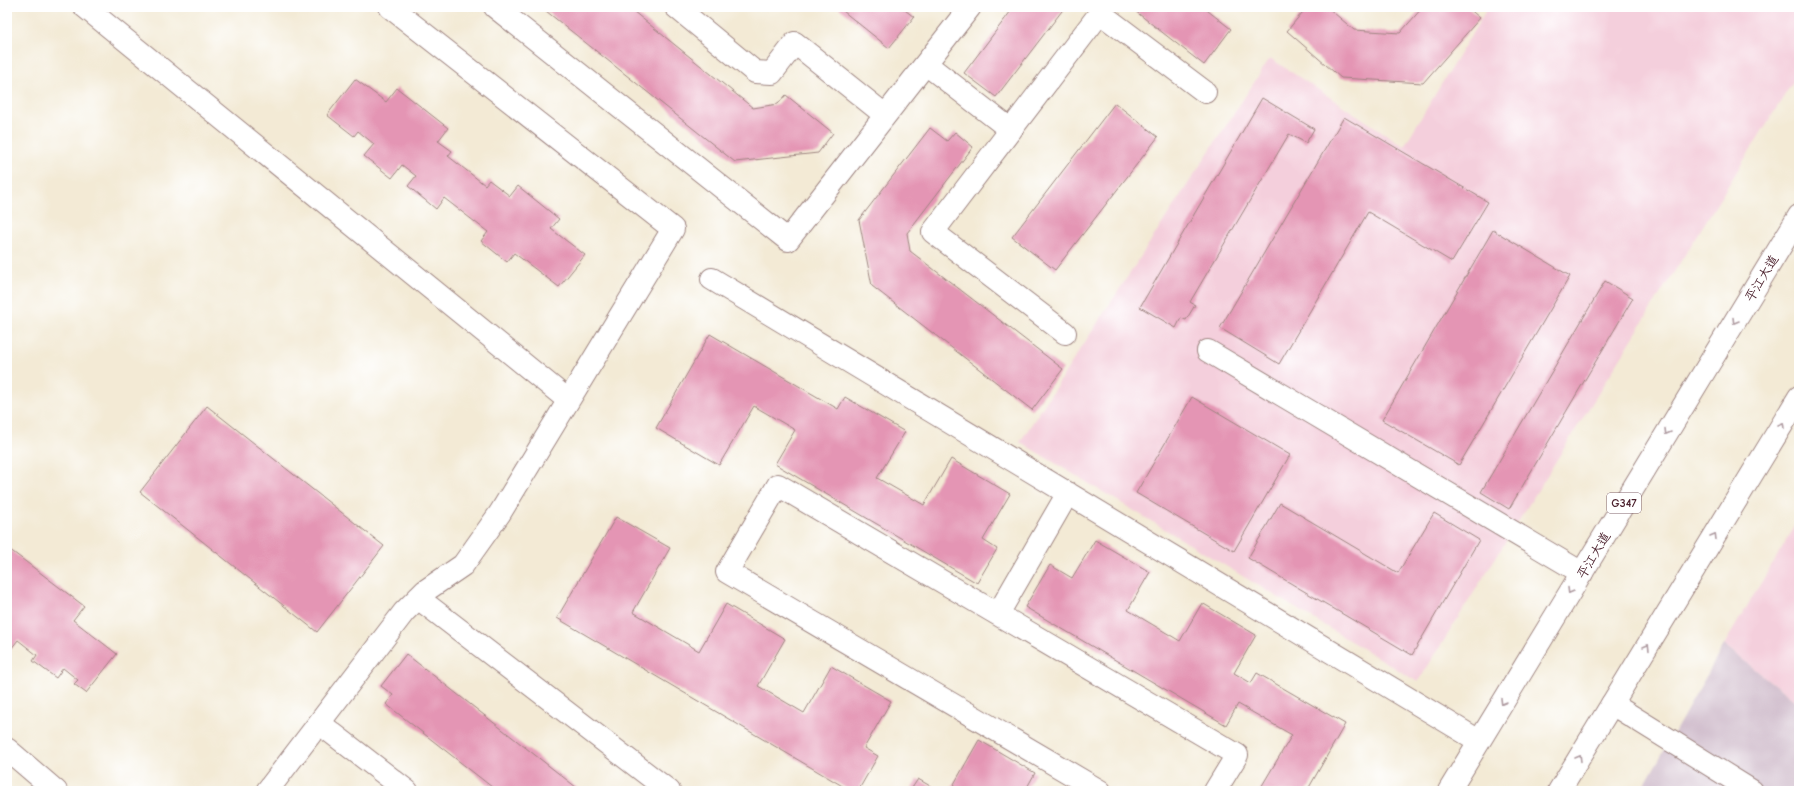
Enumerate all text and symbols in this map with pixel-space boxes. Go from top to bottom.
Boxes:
street label: 平江大道 [1742,252,1781,304]
one-way arrow [1732,317,1740,324]
one-way arrow [1777,422,1785,429]
one-way arrow [1665,428,1672,435]
road number: G347 [1607,493,1641,513]
street label: 平江大道 [1574,529,1613,581]
one-way arrow [1710,533,1717,540]
one-way arrow [1568,587,1575,594]
one-way arrow [1642,644,1649,651]
one-way arrow [1500,698,1508,705]
one-way arrow [1574,755,1582,762]

